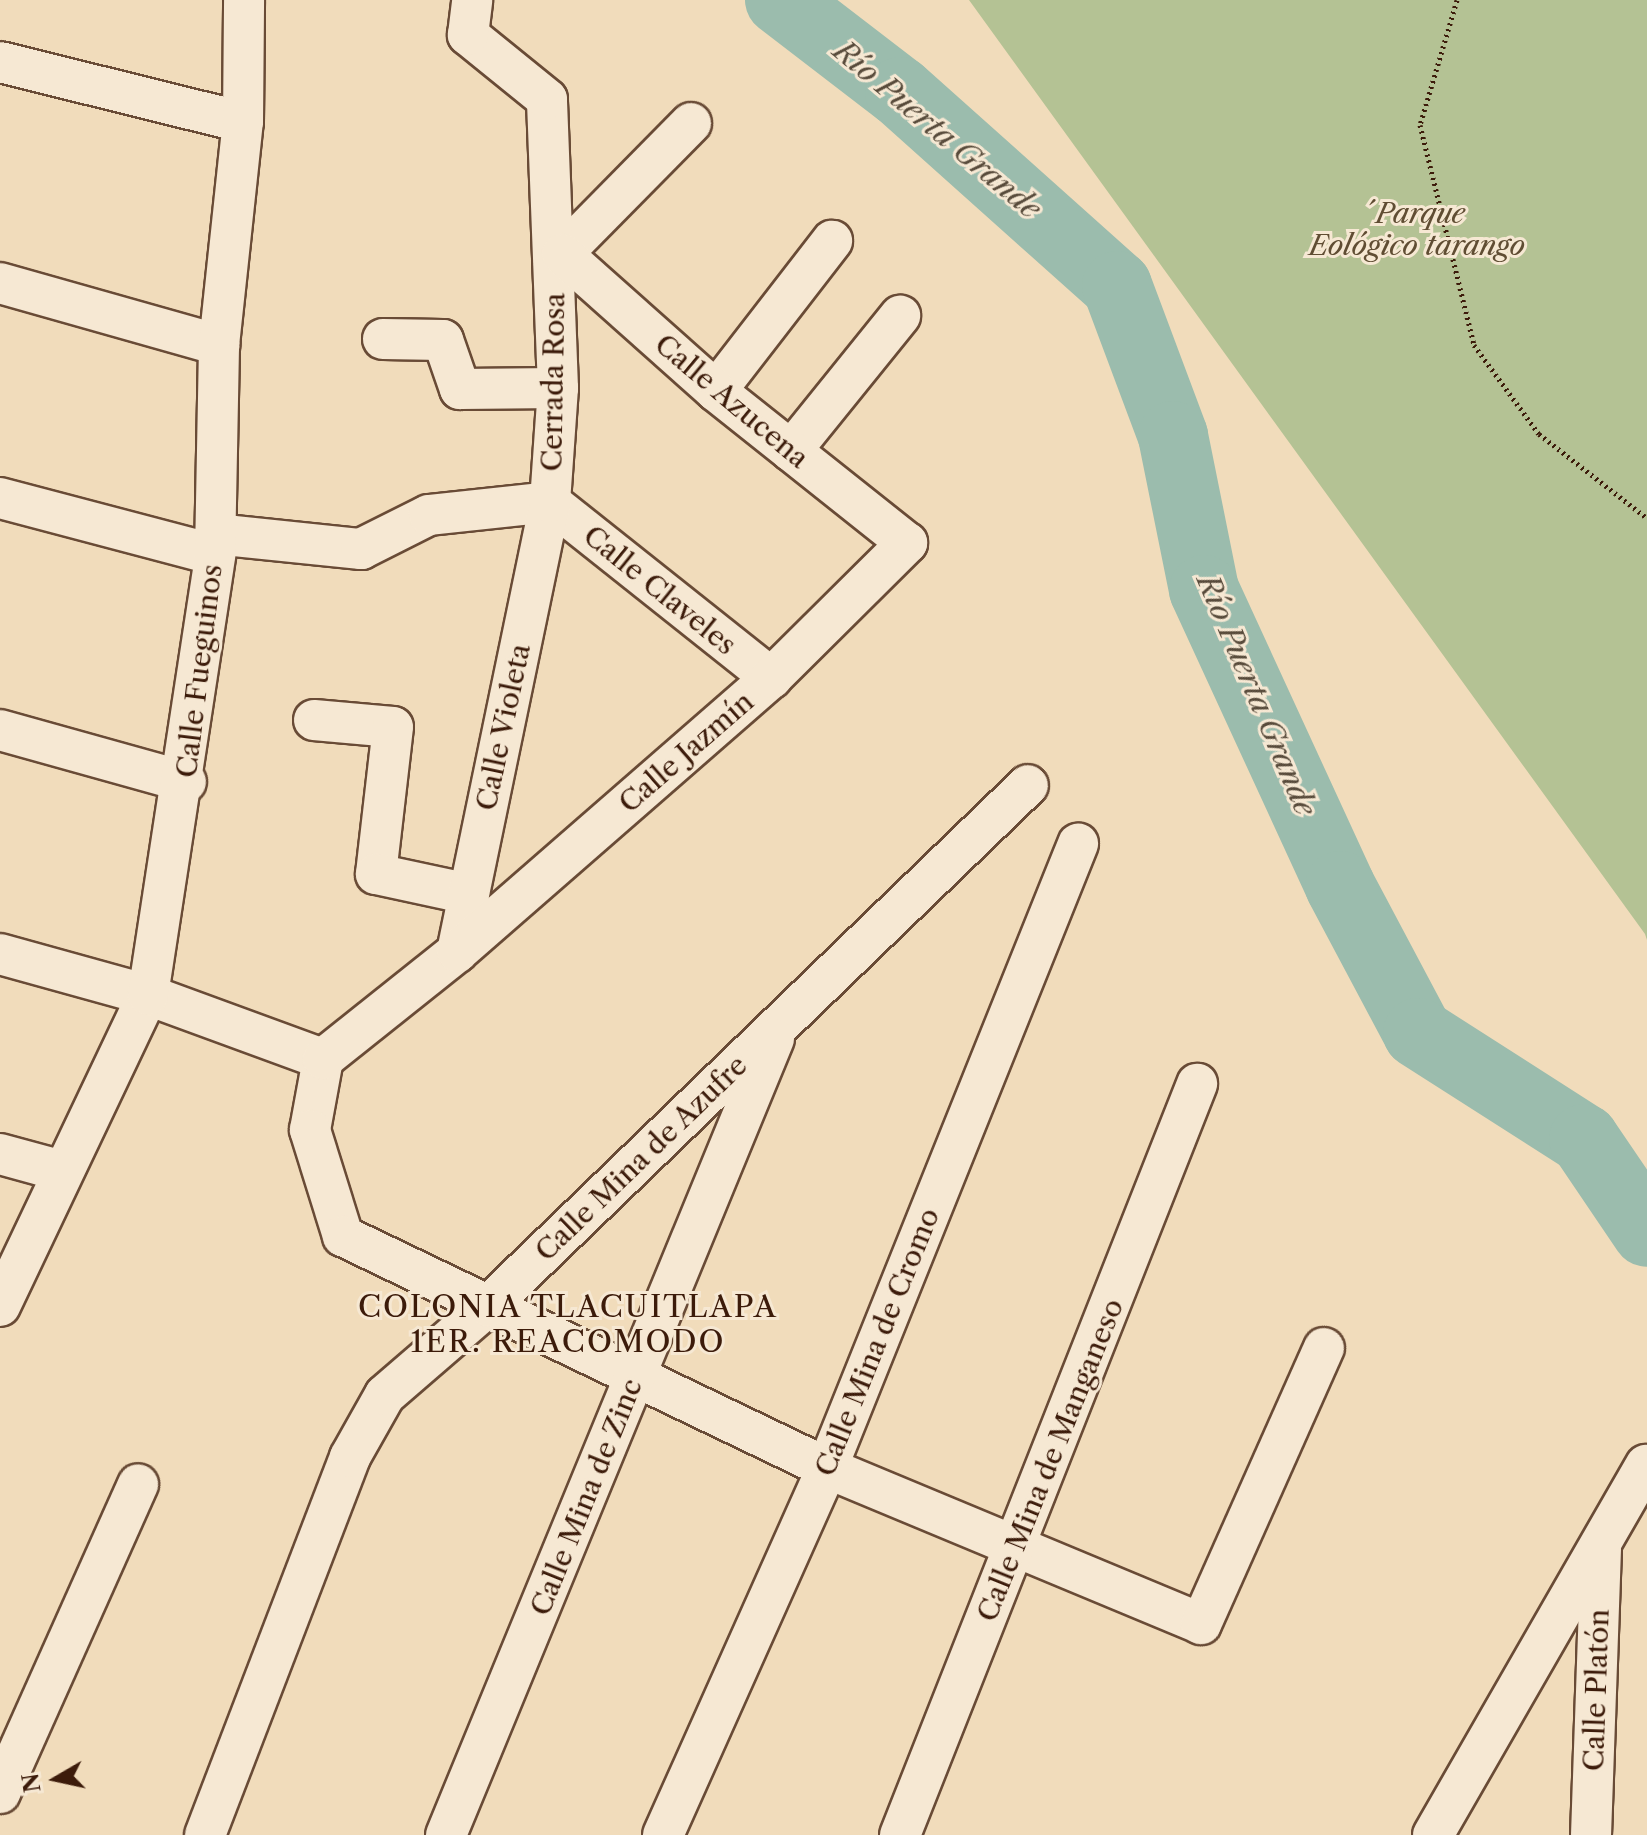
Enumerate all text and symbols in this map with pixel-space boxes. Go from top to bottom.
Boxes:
water label: Río Puerta Grande [826,33,1048,227]
park label: ´Parque Eológico tarango [1309,196,1525,262]
street label: Cerrada Rosa [535,292,571,472]
street label: Calle Azucena [648,327,816,475]
street label: Calle Claveles [577,518,743,662]
street label: Calle Fueguinos [169,562,229,780]
water label: Río Puerta Grande [1189,569,1323,821]
street label: Calle Violeta [469,640,537,814]
street label: Calle Jazmín [612,685,760,819]
street label: Calle Mina de Azufre [528,1048,754,1268]
street label: Calle Mina de Cromo [808,1203,946,1481]
district label: COLONIA TLACUITLAPA 1ER. REACOMODO [357,1289,779,1360]
street label: Calle Mina de Manganeso [970,1294,1130,1626]
street label: Calle Mina de Zinc [523,1374,649,1620]
street label: Calle Platón [1576,1608,1616,1772]
north arrow [16,1739,96,1819]
text: N [17,1771,47,1794]

